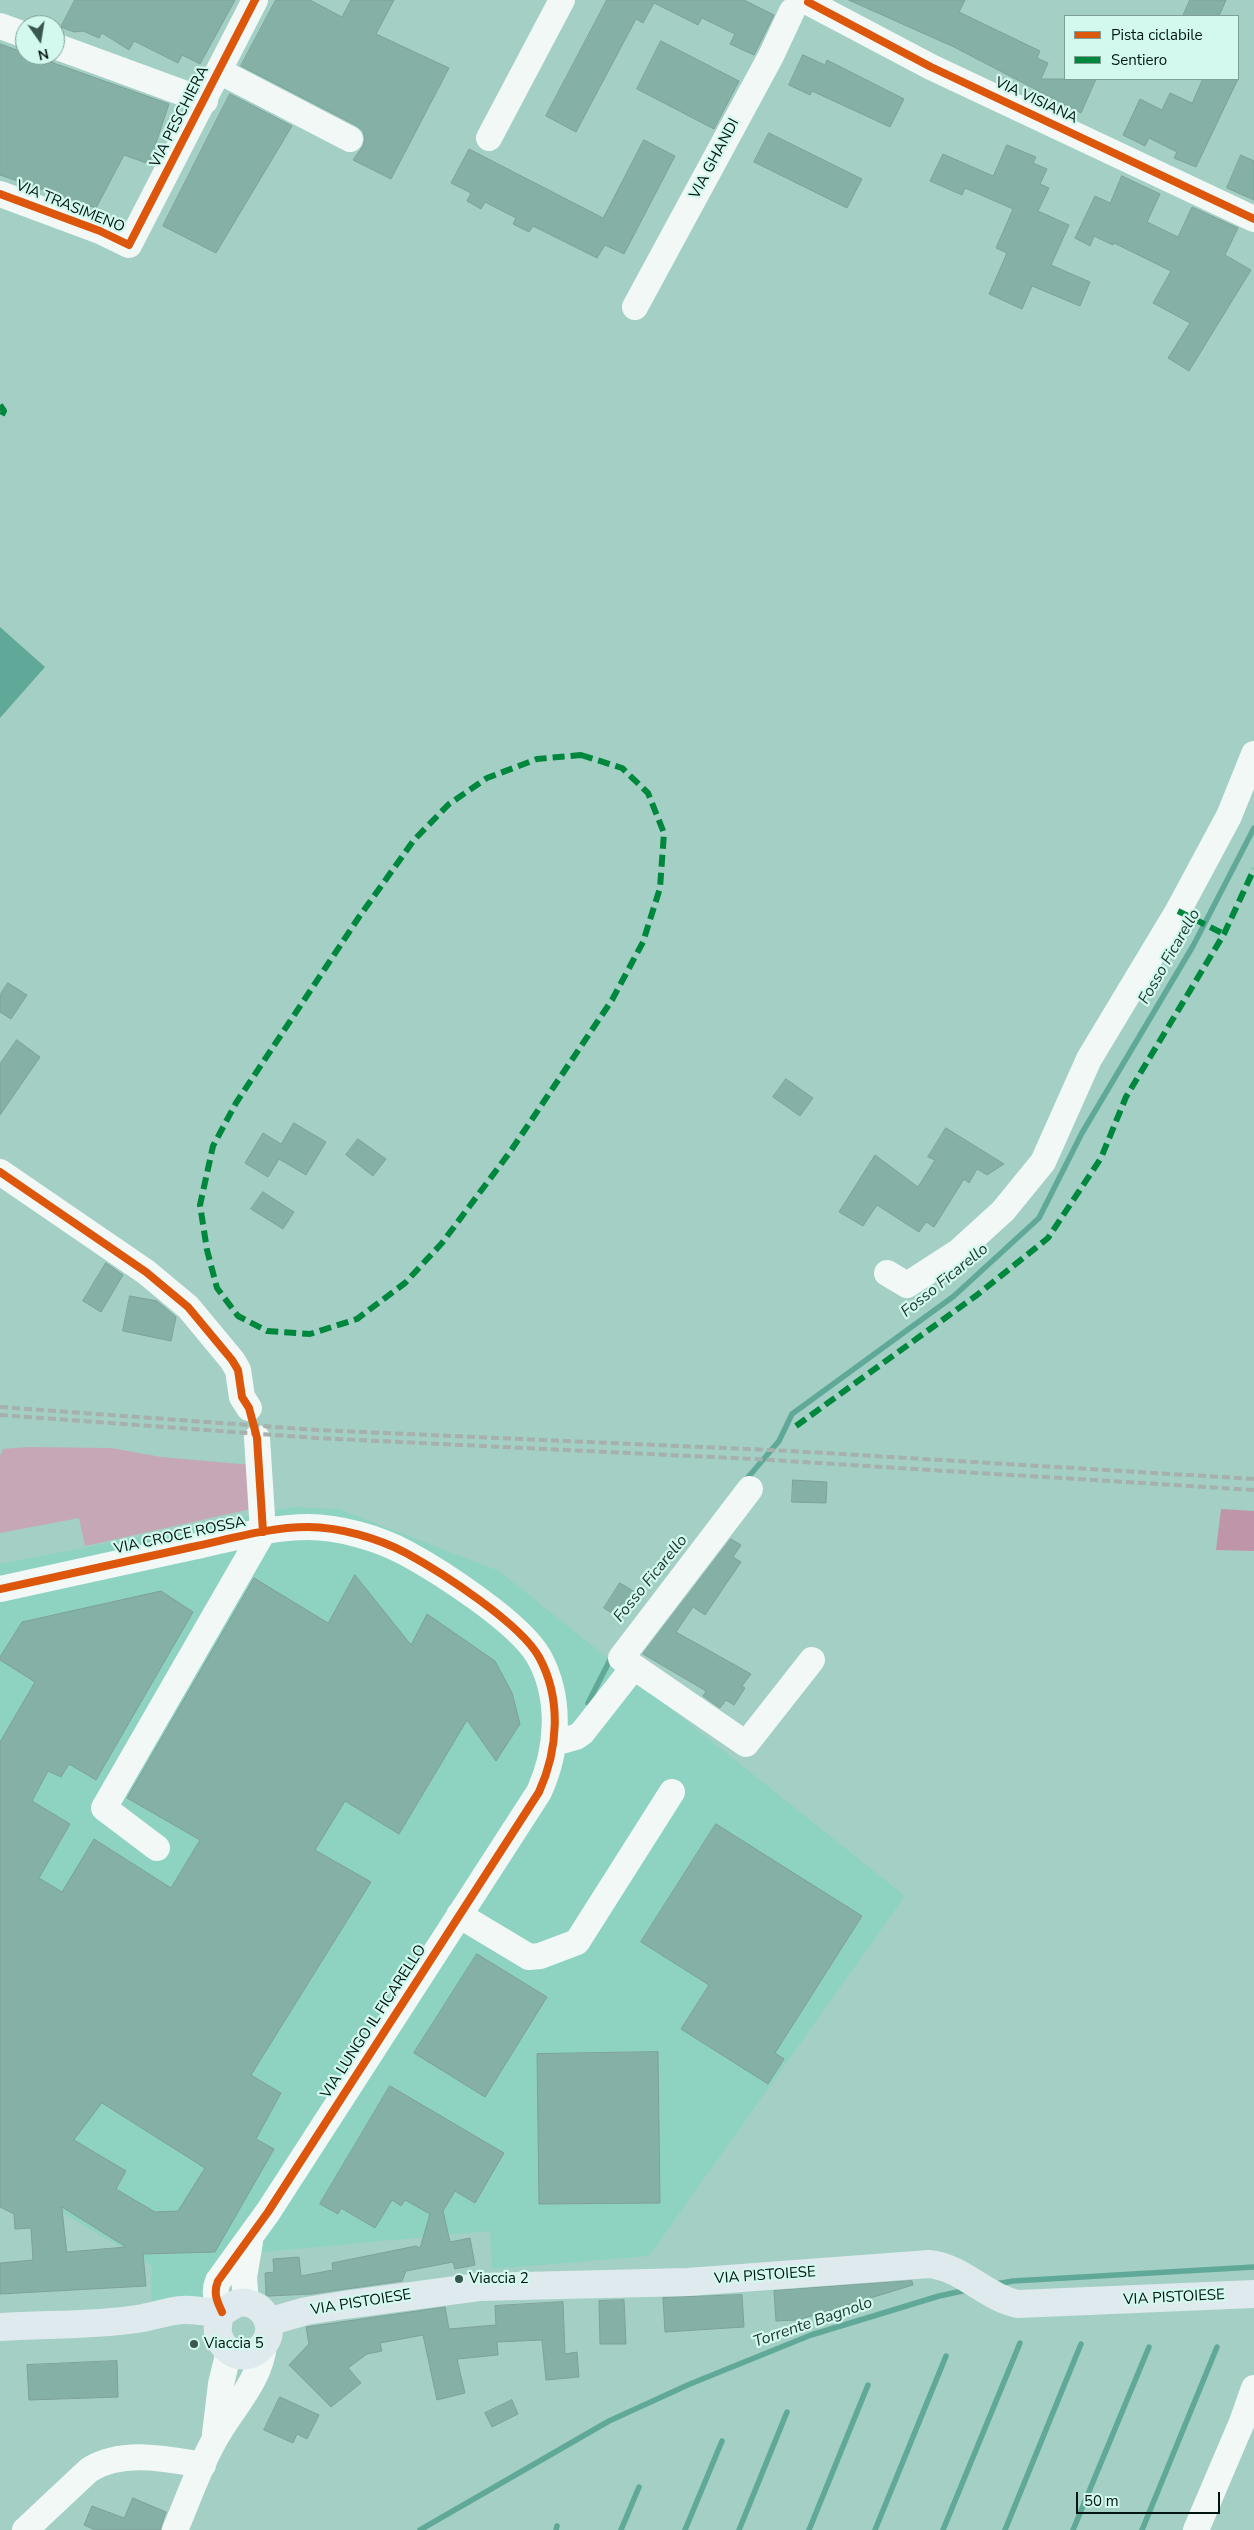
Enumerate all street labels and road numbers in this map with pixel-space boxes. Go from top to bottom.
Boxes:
street label: VIA PESCHIERA [147,63,213,171]
street label: VIA VISIANA [992,74,1080,128]
street label: VIA GHANDI [686,116,744,202]
street label: VIA TRASIMENO [13,177,127,237]
street label: VIA CROCE ROSSA [113,1513,247,1559]
street label: VIA LUNGO IL FICARELLO [318,1942,430,2102]
street label: VIA PISTOIESE [714,2263,816,2289]
street label: VIA PISTOIESE [309,2286,413,2320]
street label: VIA PISTOIESE [1123,2286,1225,2310]

